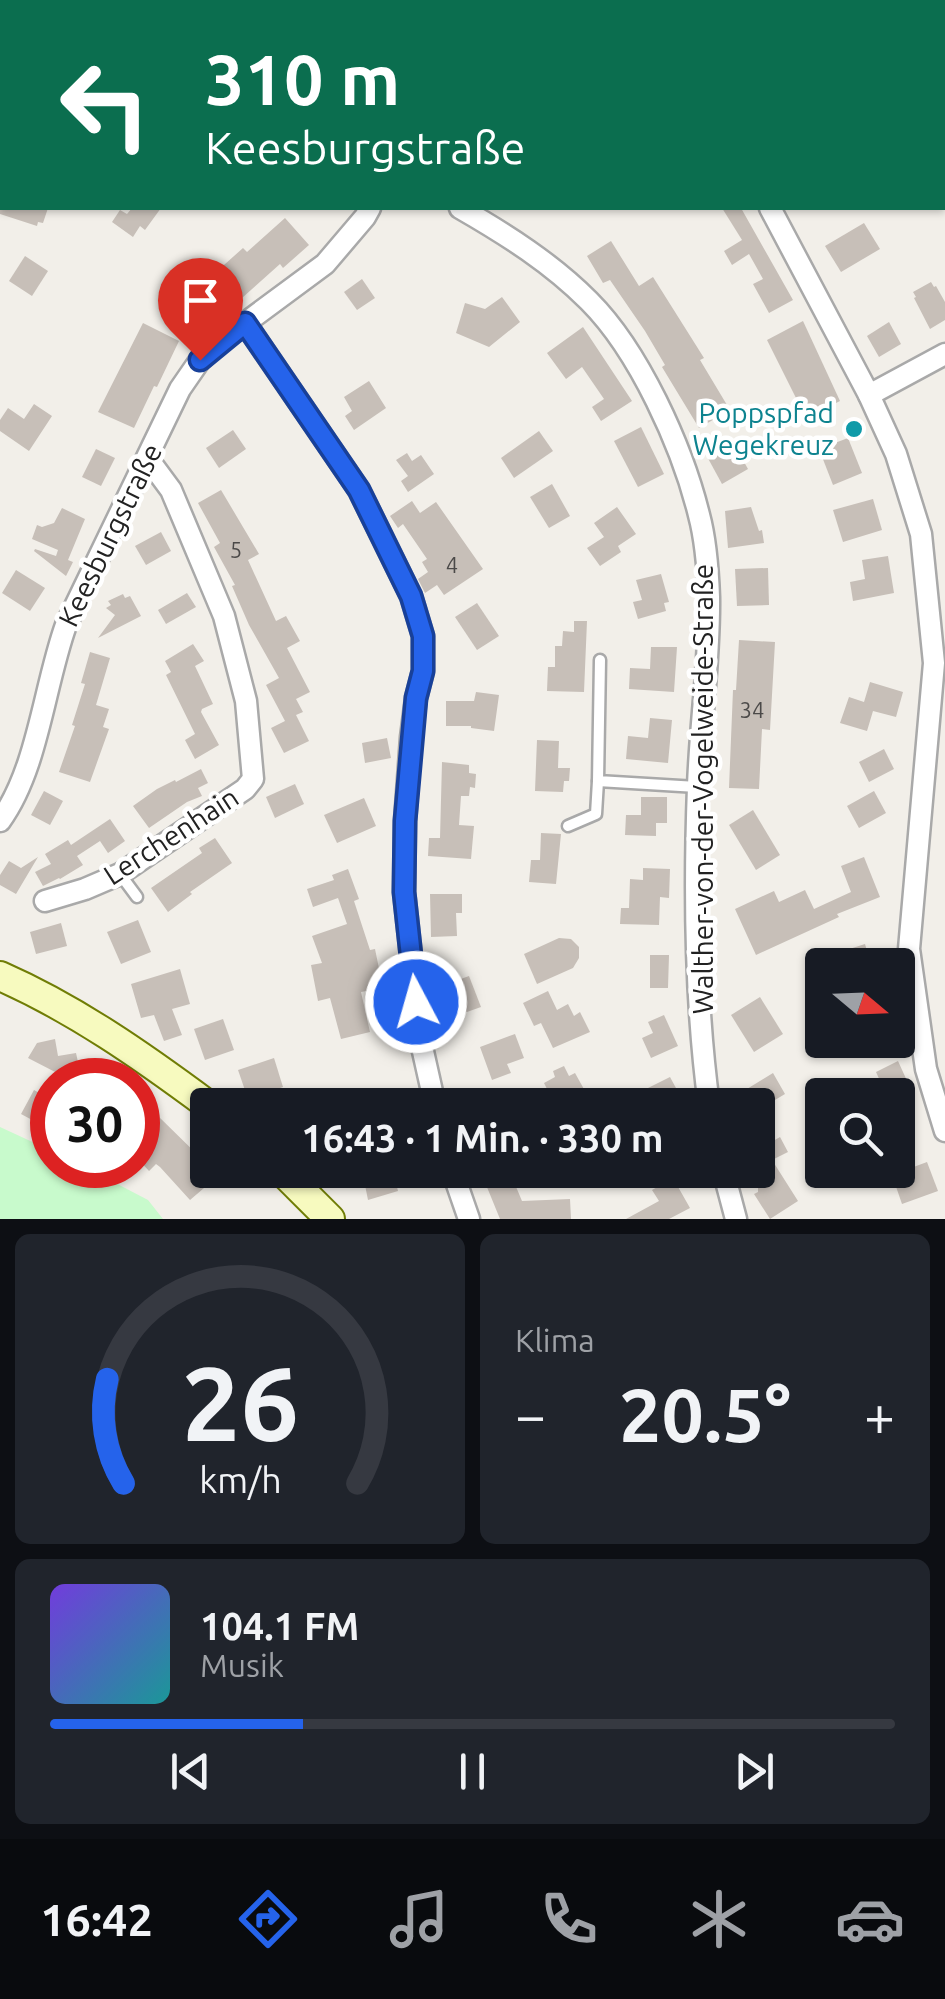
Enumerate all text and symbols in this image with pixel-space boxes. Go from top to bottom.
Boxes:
icon: left [40,40,170,170]
text: 310 m [205,40,400,118]
text: Keesburgstraße [205,122,525,173]
pin [158,258,243,361]
icon: arrive [173,273,228,328]
place label: Poppspfad Wegekreuz [692,397,834,460]
marker: Poppspfad Wegekreuz [843,418,865,440]
street label: Keesburgstraße [52,438,167,631]
house number: 5 [230,537,242,562]
house number: 4 [446,552,458,577]
street label: Walther-von-der-Vogelweide-Straße [687,564,718,1014]
house number: 34 [740,697,764,722]
street label: Lerchenhain [98,781,244,890]
north arrow [805,948,915,1058]
map controls [805,948,915,1188]
position arrow [364,950,468,1054]
speed limit sign: 30 [30,1058,160,1188]
button: search [805,1078,915,1188]
text: 16:43 · 1 Min. · 330 m [301,1117,664,1159]
text: Klima [515,1322,595,1358]
text: 26 [181,1344,299,1461]
text: 20.5° [619,1372,791,1456]
text: − [515,1384,546,1445]
text: + [864,1384,895,1445]
text: km/h [199,1460,281,1500]
text: 104.1 FM [200,1605,359,1647]
text: Musik [200,1647,284,1683]
icon: previous [163,1744,218,1799]
icon: pause [445,1744,500,1799]
icon: next [727,1744,782,1799]
icon: directions [233,1884,303,1954]
icon: music [384,1884,454,1954]
icon: phone [534,1884,604,1954]
icon: climate [684,1884,754,1954]
icon: car [835,1884,905,1954]
text: 16:42 [40,1894,153,1945]

